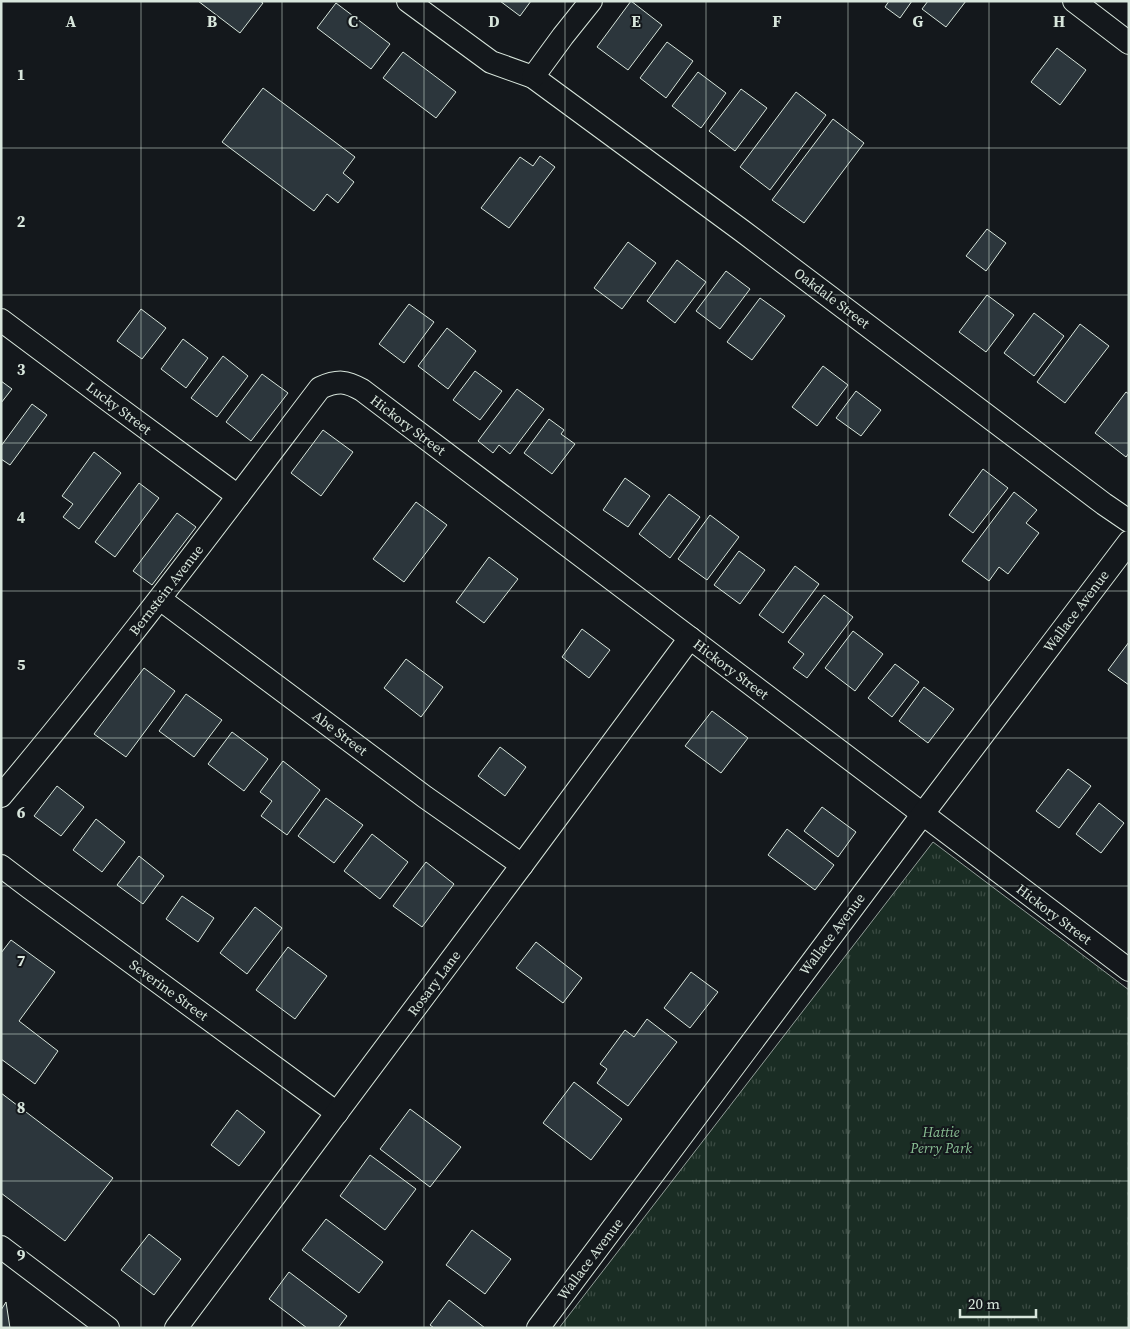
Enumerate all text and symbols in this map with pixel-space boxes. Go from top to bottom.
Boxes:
text: A [66,10,77,32]
text: B [207,10,218,32]
text: C [348,10,358,32]
text: D [488,10,500,32]
text: E [631,10,641,32]
text: F [772,10,782,32]
text: G [913,10,924,32]
text: H [1053,10,1065,32]
text: 1 [17,63,25,85]
text: 2 [17,210,26,232]
street label: Oakdale Street [790,263,874,333]
text: 3 [17,358,26,380]
street label: Lucky Street [82,377,156,439]
street label: Hickory Street [366,390,450,460]
text: 4 [17,506,26,528]
street label: Bernstein Avenue [124,541,208,639]
street label: Wallace Avenue [1038,566,1114,656]
street label: Hickory Street [689,634,773,704]
text: 5 [17,653,26,675]
street label: Abe Street [308,706,372,761]
text: 6 [17,801,26,823]
street label: Hickory Street [1012,879,1096,949]
street label: Wallace Avenue [794,889,870,979]
street label: Rosary Lane [403,946,465,1020]
text: 7 [17,949,26,971]
street label: Severine Street [125,954,213,1026]
text: 8 [17,1096,25,1118]
park label: Hattie Perry Park [909,1122,972,1158]
street label: Wallace Avenue [552,1214,628,1304]
text: 9 [17,1244,26,1266]
scale bar [960,1286,1036,1318]
text: 20 m [968,1293,1000,1314]

